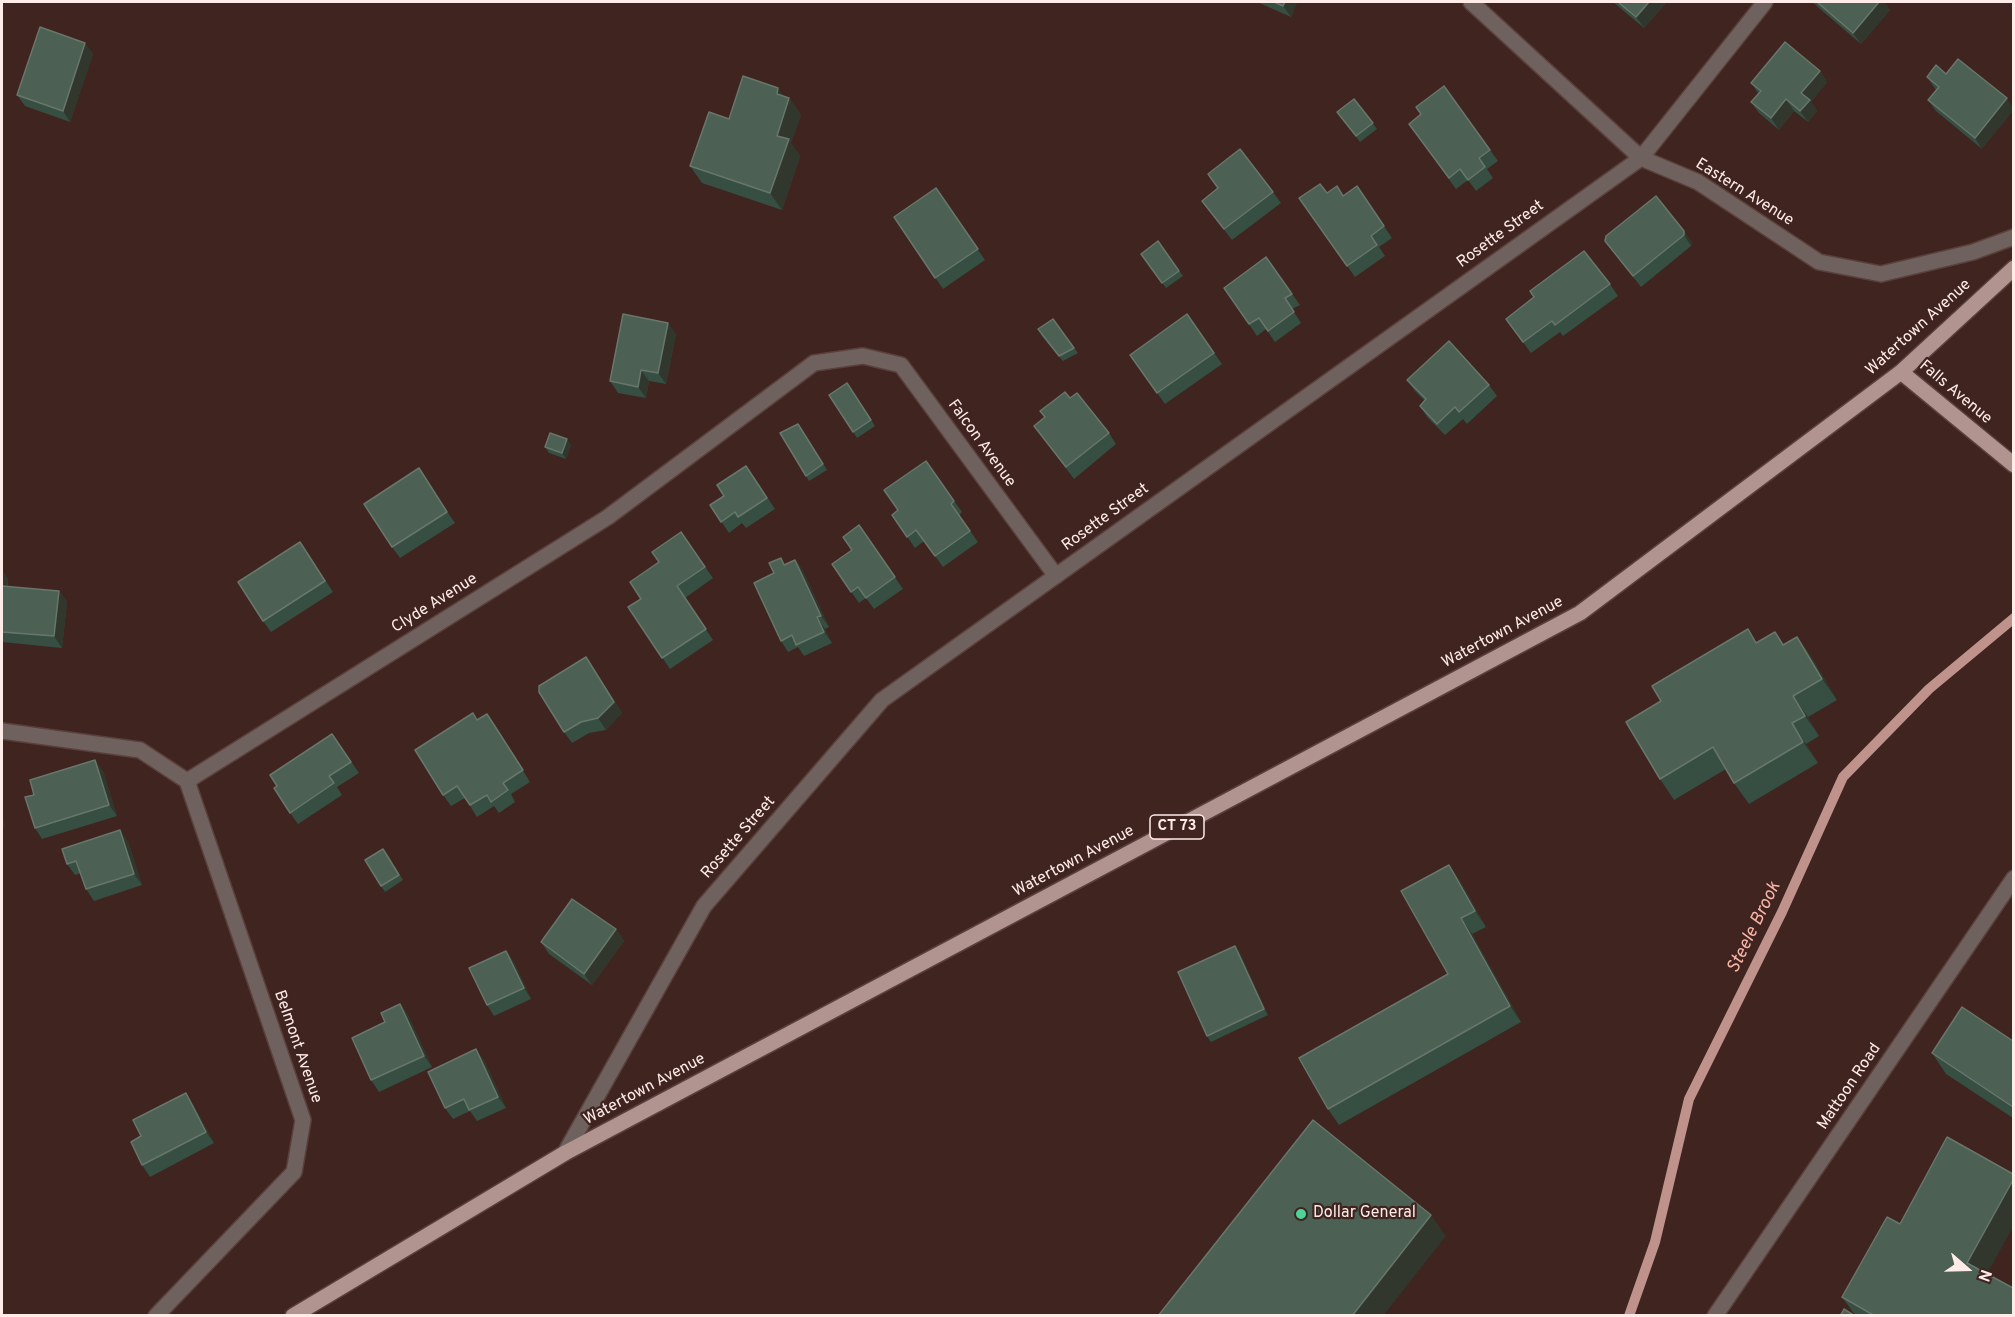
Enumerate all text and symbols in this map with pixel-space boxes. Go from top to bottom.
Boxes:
street label: Eastern Avenue [1691,155,1797,231]
street label: Rosette Street [1454,197,1548,273]
street label: Watertown Avenue [1863,276,1975,380]
street label: Falls Avenue [1915,357,1995,429]
street label: Falcon Avenue [943,396,1019,492]
street label: Rosette Street [1059,480,1153,556]
street label: Clyde Avenue [388,570,482,638]
street label: Watertown Avenue [1439,593,1567,673]
street label: Rosette Street [698,793,780,883]
road number: CT 73 [1150,815,1204,839]
street label: Watertown Avenue [1010,822,1138,902]
water label: Steele Brook [1724,879,1786,977]
street label: Belmont Avenue [269,988,325,1106]
street label: Mattoon Road [1814,1040,1886,1134]
street label: Watertown Avenue [581,1050,709,1130]
place label: Dollar General [1313,1204,1416,1224]
marker: Dollar General [1294,1207,1308,1221]
north arrow [1937,1239,1997,1299]
text: N [1973,1266,1995,1284]

